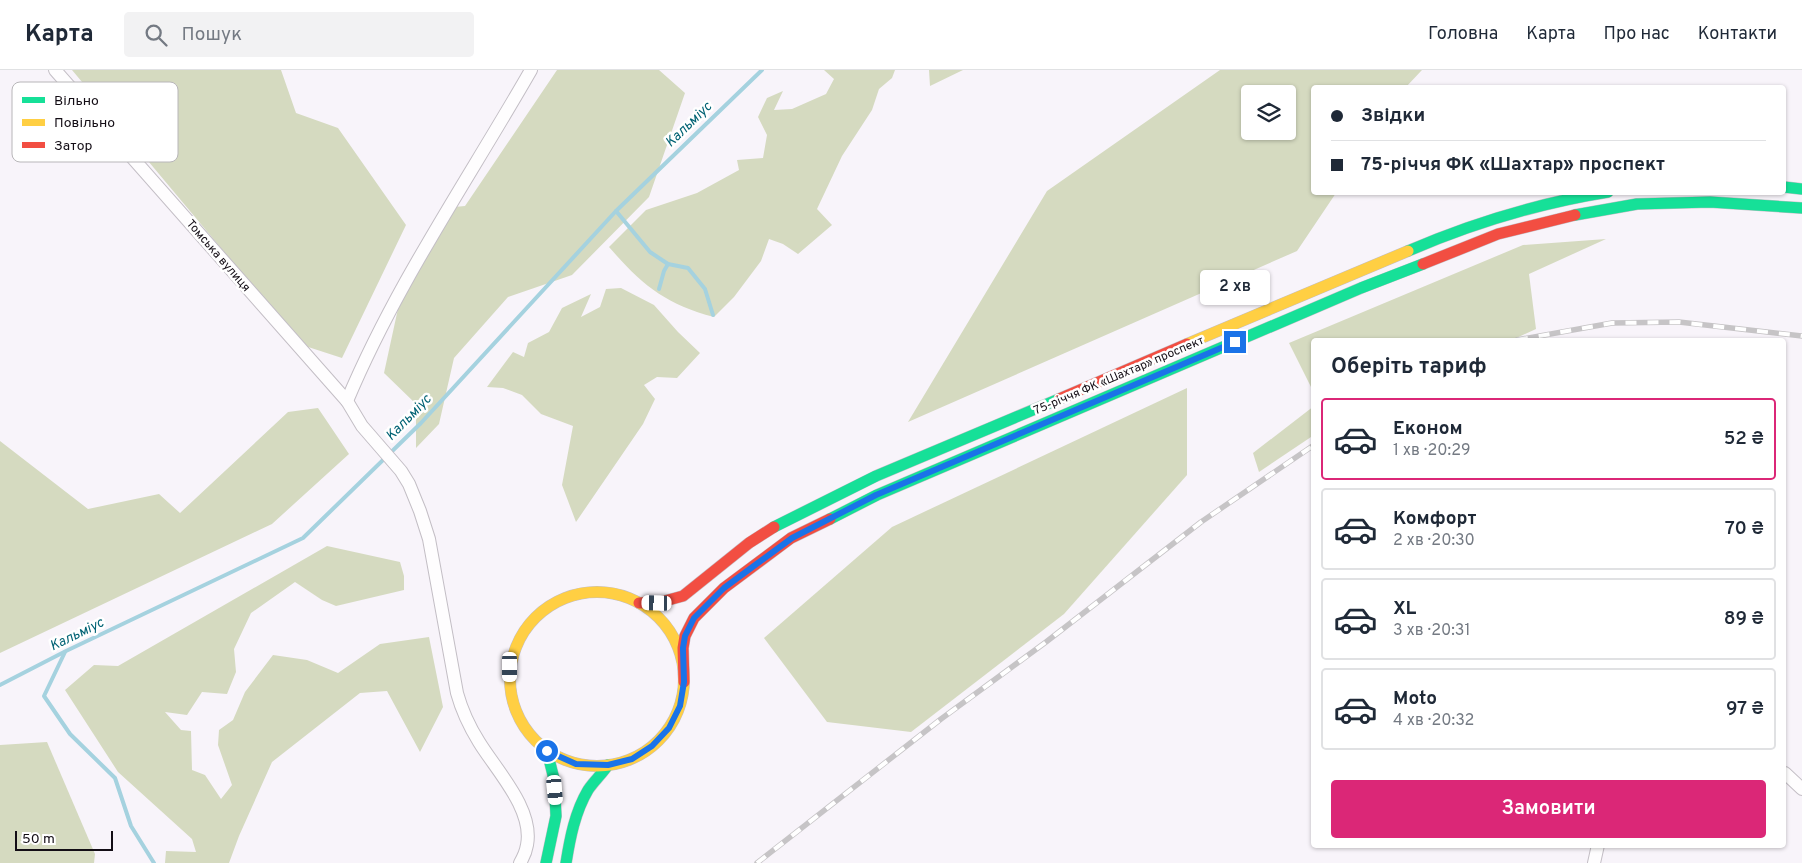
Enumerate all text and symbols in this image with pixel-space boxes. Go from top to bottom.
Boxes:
search box [124,12,474,57]
text: Карта [25,20,94,50]
icon: search [142,21,170,49]
text: Пошук [182,23,242,47]
text: Головна [1428,23,1498,46]
text: Карта [1526,23,1576,46]
text: Про нас [1604,23,1670,46]
text: Контакти [1698,23,1777,46]
legend [12,82,178,162]
map controls [1241,85,1296,140]
button: layers [1241,85,1296,140]
text: Вільно [54,93,99,110]
water label: Кальміус [662,99,716,151]
text: Звідки [1361,104,1425,128]
text: Повільно [54,115,115,132]
text: Затор [54,138,93,155]
text: 75-річчя ФК «Шахтар» проспект [1361,153,1665,177]
street label: Томська вулиця [182,217,254,295]
callout: 2 хв [1200,270,1270,304]
text: 2 хв [1219,277,1251,297]
route end [1224,331,1246,353]
street label: 75-річчя ФК «Шахтар» проспект [1032,333,1207,419]
text: Оберіть тариф [1331,354,1487,381]
water label: Кальміус [383,391,435,445]
icon: car [1333,417,1378,462]
text: Економ [1393,417,1463,441]
text: 52 ₴ [1724,427,1764,451]
text: 1 хв · 20:29 [1393,441,1471,461]
icon: car [1333,507,1378,552]
text: Комфорт [1393,507,1476,531]
text: 70 ₴ [1725,517,1764,541]
text: 2 хв · 20:30 [1393,531,1475,551]
car [641,595,672,611]
icon: car [1333,597,1378,642]
text: XL [1393,597,1416,621]
text: 89 ₴ [1724,607,1764,631]
water label: Кальміус [47,615,107,655]
text: 3 хв · 20:31 [1393,621,1470,641]
car [502,652,517,682]
icon: car [1333,687,1378,732]
text: Moto [1393,687,1437,711]
text: 97 ₴ [1726,697,1764,721]
text: 4 хв · 20:32 [1393,711,1474,731]
route start [536,740,558,762]
car [546,774,563,806]
button: Замовити [1331,780,1766,838]
scale bar [15,828,112,851]
text: 50 m [22,831,55,848]

